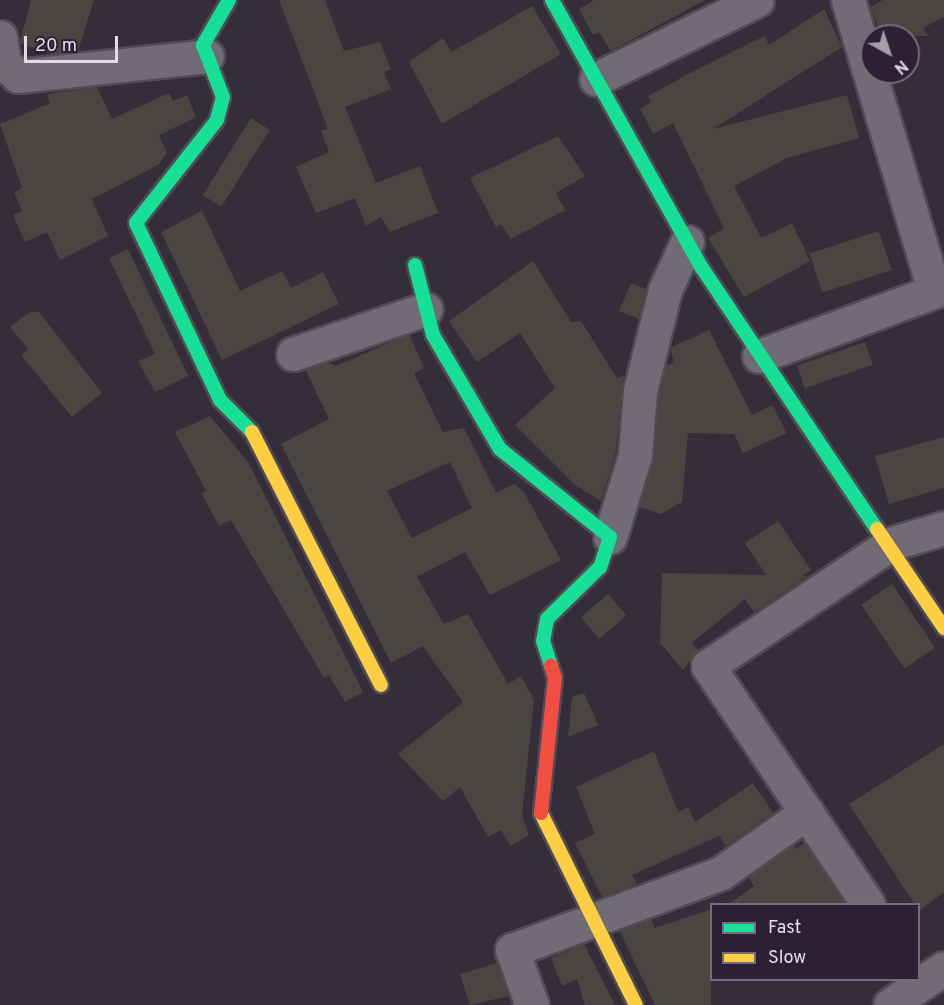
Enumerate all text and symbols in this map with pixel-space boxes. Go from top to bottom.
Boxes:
scale bar [27,24,122,62]
north arrow [860,24,920,84]
text: 20 m [35,35,77,58]
text: N [889,55,911,78]
legend [710,903,920,981]
text: Fast [768,917,801,940]
text: Slow [768,947,806,970]

